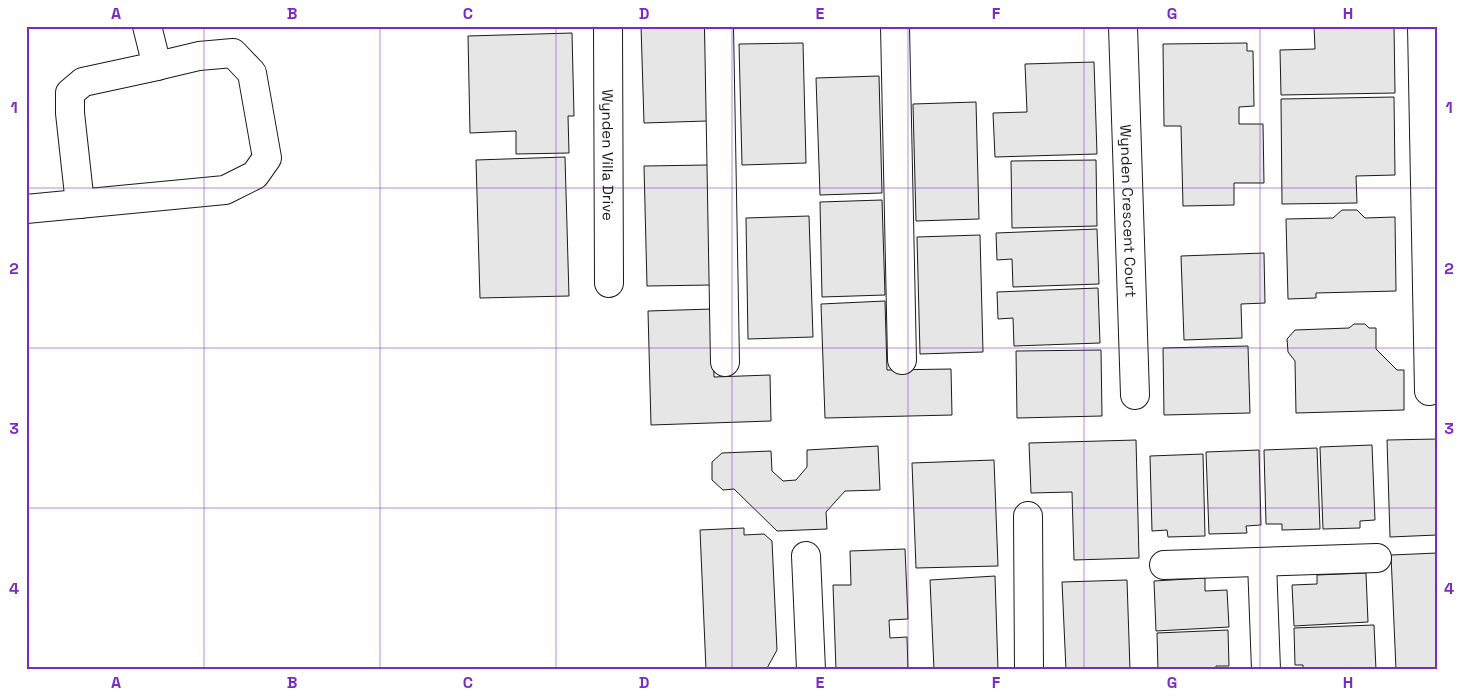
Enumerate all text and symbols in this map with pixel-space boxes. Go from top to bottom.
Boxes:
text: A [111,3,121,24]
text: B [287,3,297,24]
text: C [463,3,473,24]
text: D [639,3,649,24]
text: E [816,3,825,24]
text: F [992,3,1001,24]
text: G [1167,3,1177,24]
text: H [1343,3,1353,24]
street label: Wynden Villa Drive [599,89,618,221]
text: 1 [10,97,18,118]
text: 1 [1445,97,1453,118]
street label: Wynden Crescent Court [1117,124,1141,298]
text: 2 [9,258,19,279]
text: 2 [1444,258,1454,279]
text: 3 [9,418,19,439]
text: 3 [1444,418,1454,439]
text: 4 [9,578,19,599]
text: 4 [1444,578,1454,599]
text: A [111,672,121,693]
text: B [287,672,297,693]
text: C [463,672,473,693]
text: D [639,672,649,693]
text: E [816,672,825,693]
text: F [992,672,1001,693]
text: G [1167,672,1177,693]
text: H [1343,672,1353,693]

